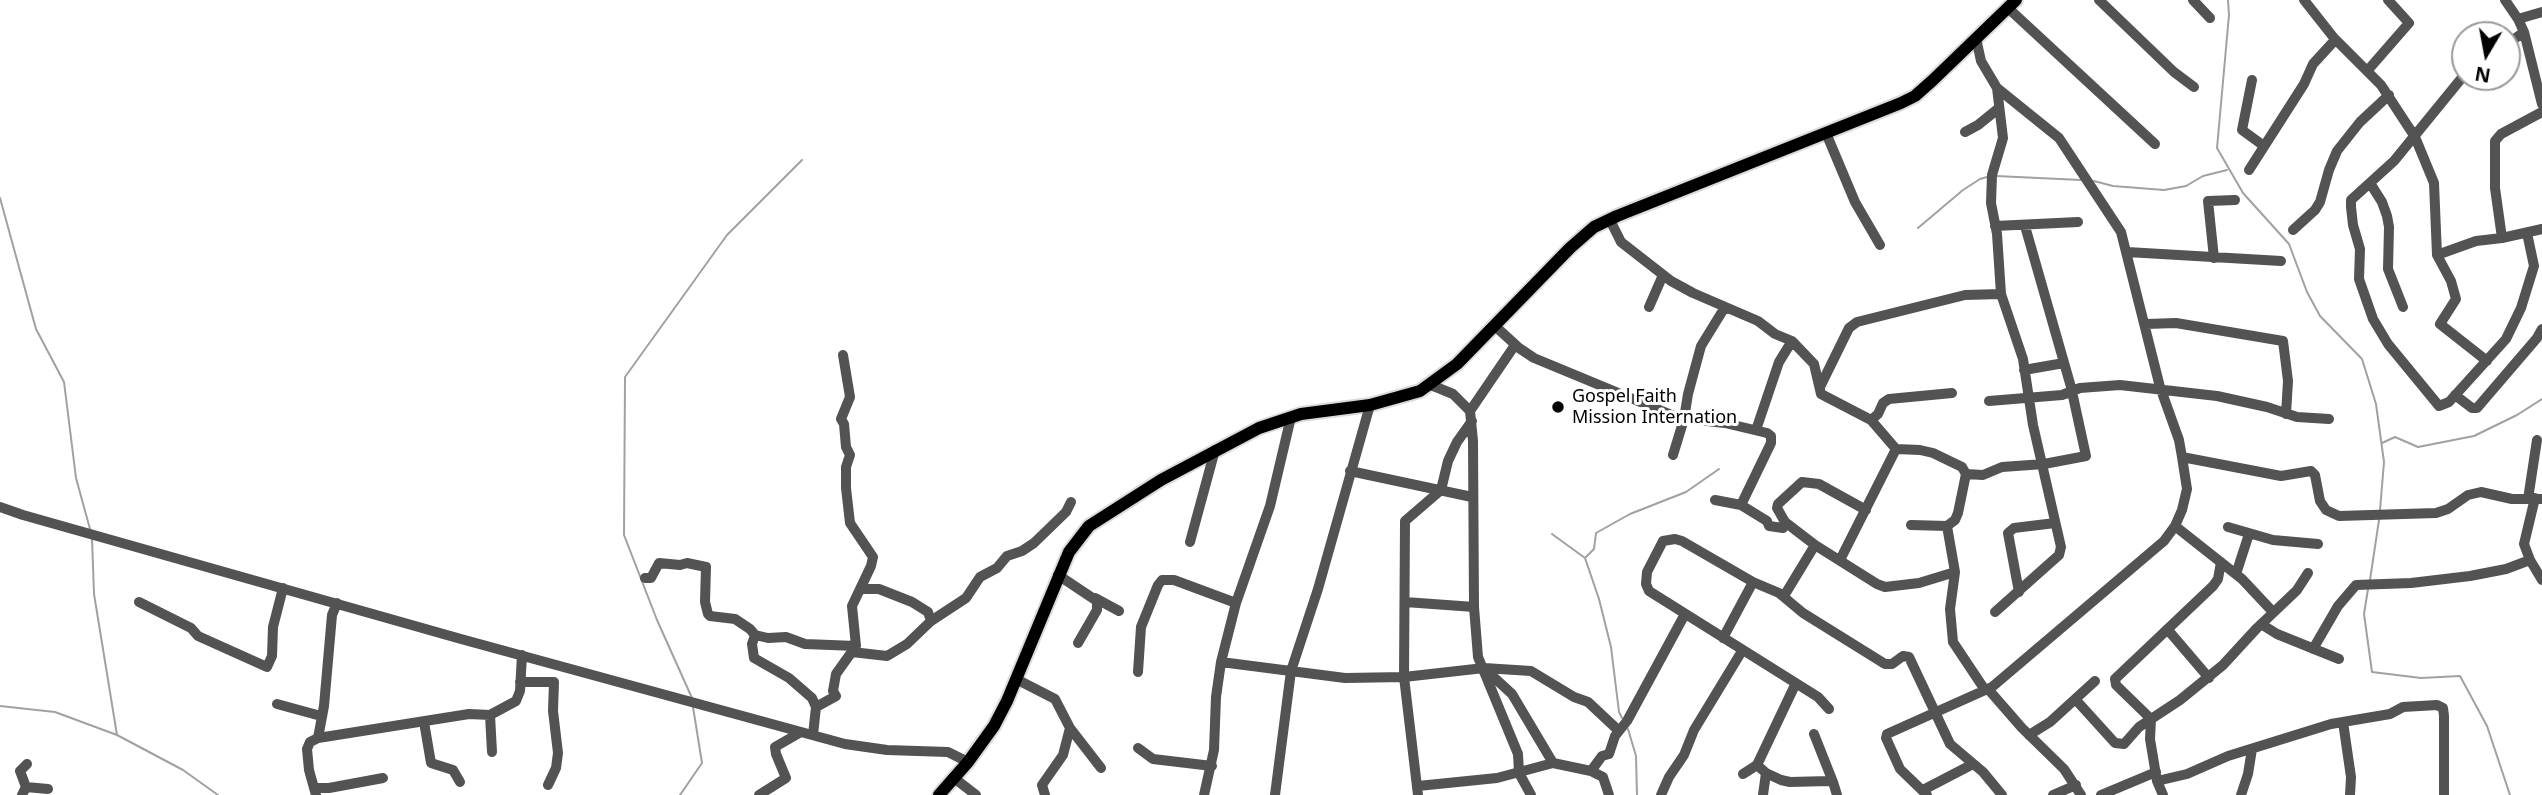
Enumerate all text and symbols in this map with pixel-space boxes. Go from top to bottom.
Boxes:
north arrow [2451,21,2521,91]
text: N [2473,61,2493,89]
place label: Gospel Faith Mission Internation [1572,386,1737,428]
marker: Gospel Faith Mission Internation [1550,399,1566,415]

